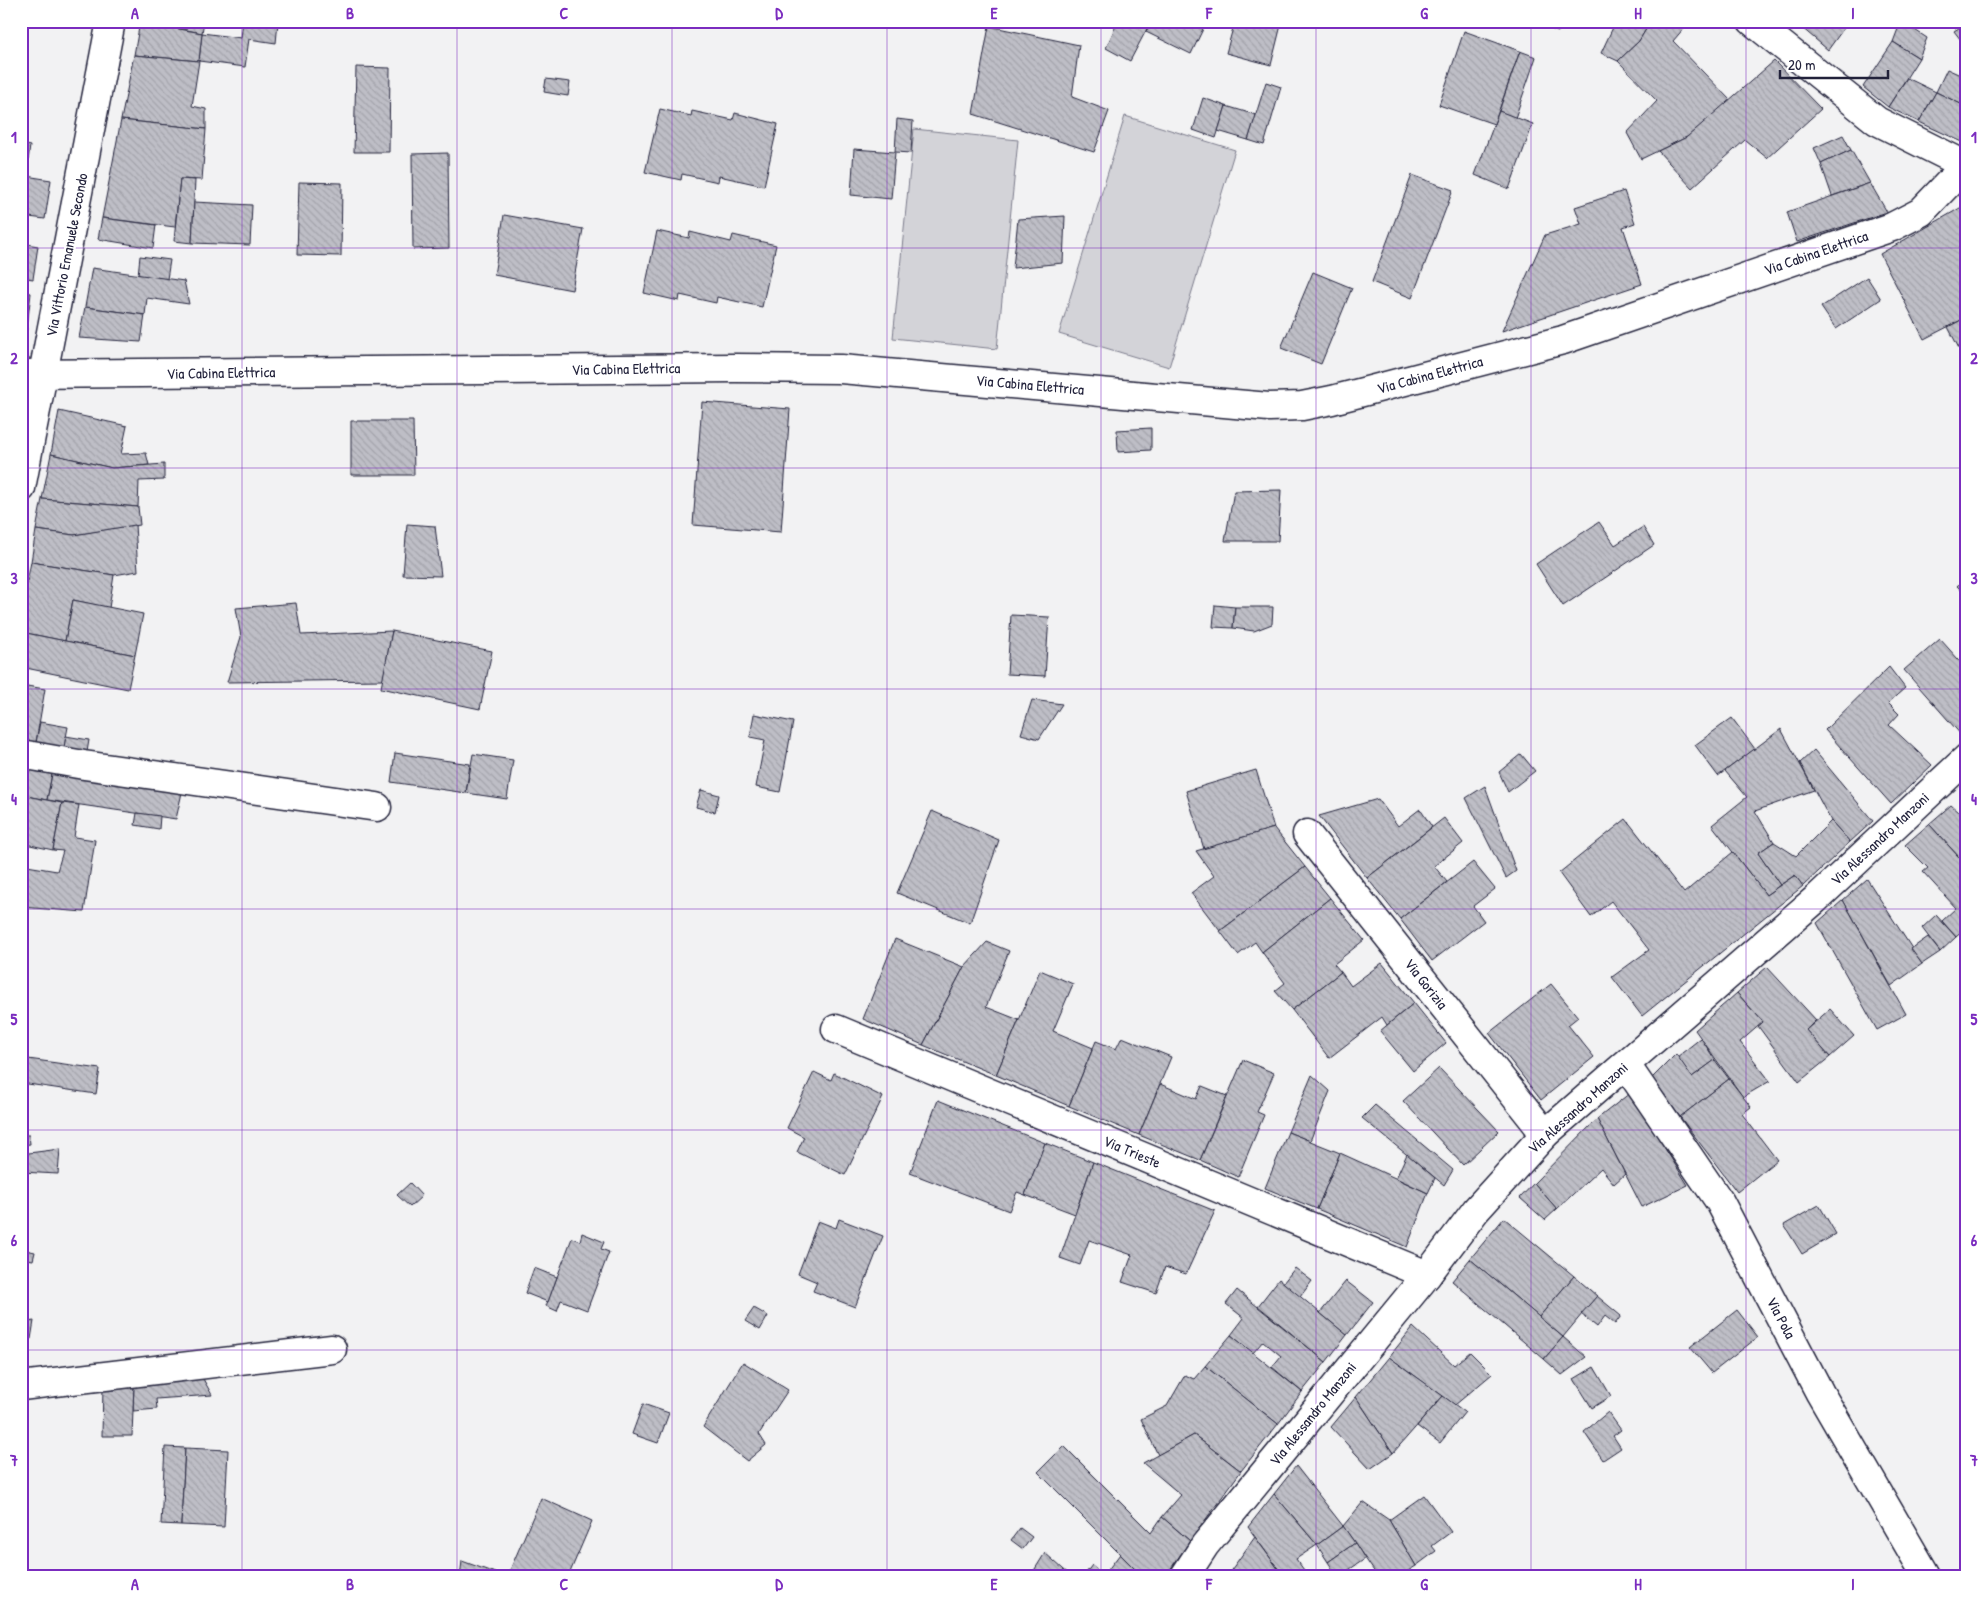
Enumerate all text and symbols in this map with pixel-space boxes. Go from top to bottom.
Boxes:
text: A [131,2,139,24]
text: B [346,2,354,24]
text: C [560,2,569,24]
text: D [775,2,783,24]
text: E [990,2,998,24]
text: F [1205,2,1213,24]
text: G [1420,2,1428,24]
text: H [1634,2,1642,24]
text: I [1851,2,1855,24]
scale bar [1780,48,1888,80]
text: 20 m [1788,54,1815,75]
text: 1 [11,126,17,148]
text: 1 [1971,126,1977,148]
street label: Via Vittorio Emanuele Secondo [40,171,93,338]
street label: Via Cabina Elettrica [1761,225,1871,280]
text: 2 [10,347,18,369]
text: 2 [1970,347,1978,369]
street label: Via Cabina Elettrica [1375,350,1485,399]
street label: Via Cabina Elettrica [572,357,681,380]
street label: Via Cabina Elettrica [167,361,276,384]
street label: Via Cabina Elettrica [975,369,1085,400]
text: 3 [10,567,18,589]
text: 3 [1970,567,1978,589]
street label: Via Alessandro Manzoni [1826,787,1934,890]
text: 4 [11,788,17,810]
text: 4 [1971,788,1977,810]
street label: Via Gorizia [1400,954,1453,1014]
text: 5 [11,1008,18,1030]
text: 5 [1971,1008,1978,1030]
street label: Via Alessandro Manzoni [1523,1057,1632,1158]
street label: Via Trieste [1100,1130,1164,1173]
text: 6 [11,1229,18,1251]
text: 6 [1971,1229,1978,1251]
street label: Via Pola [1762,1293,1801,1342]
street label: Via Alessandro Manzoni [1264,1357,1361,1470]
text: 7 [9,1449,18,1471]
text: 7 [1969,1449,1978,1471]
text: A [131,1573,139,1595]
text: B [346,1573,354,1595]
text: C [560,1573,569,1595]
text: D [775,1573,783,1595]
text: E [990,1573,998,1595]
text: F [1205,1573,1213,1595]
text: G [1420,1573,1428,1595]
text: H [1634,1573,1642,1595]
text: I [1851,1573,1855,1595]

